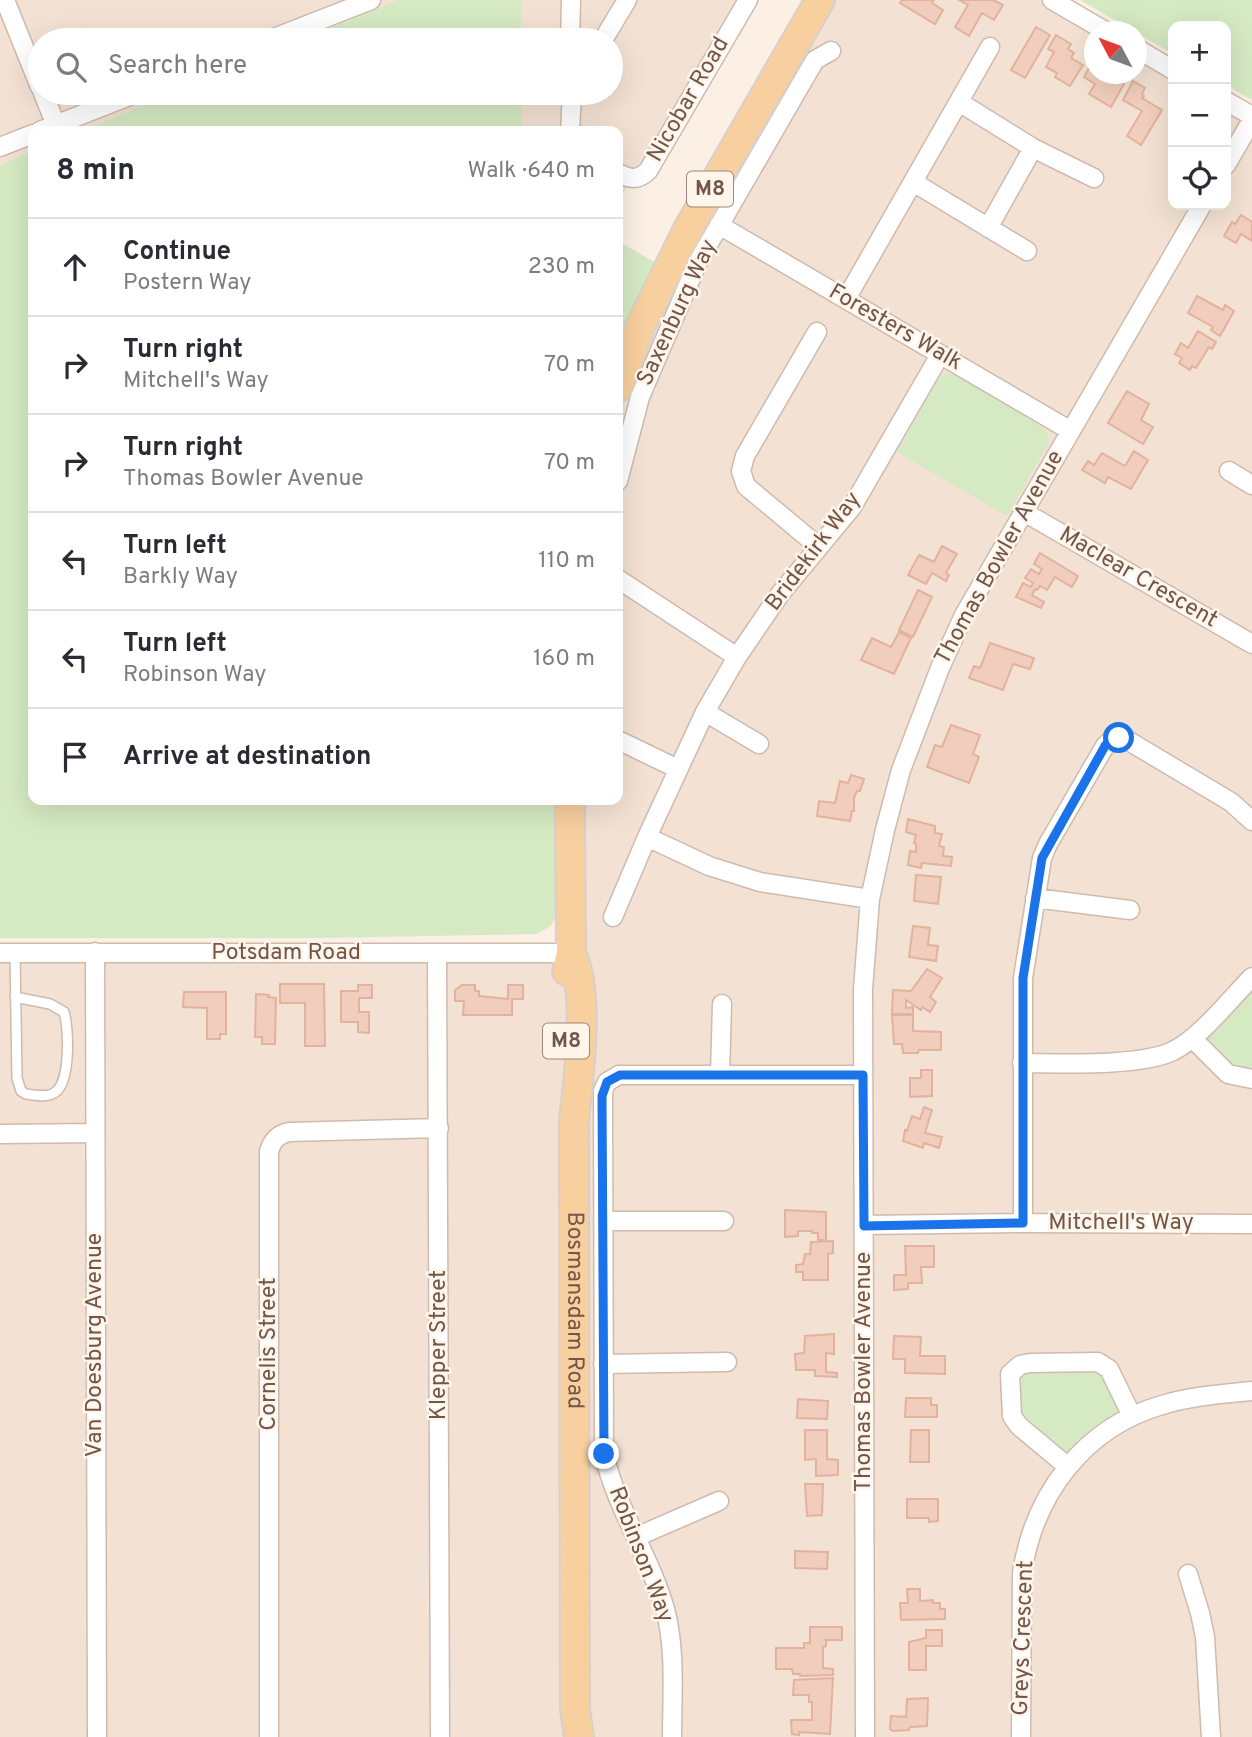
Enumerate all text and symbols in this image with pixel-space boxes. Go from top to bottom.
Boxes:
north arrow [1084,21,1147,84]
map controls [1168,21,1231,210]
button: + [1168,21,1231,84]
search box [28,28,623,105]
street label: Nicobar Road [641,32,737,168]
icon: search [52,48,90,86]
text: Search here [108,50,247,83]
button: − [1168,84,1231,147]
button: locate [1168,147,1231,210]
text: 8 min [56,153,135,190]
text: Walk · 640 m [467,157,595,186]
road number: M8 [687,172,733,206]
street label: Saxenburg Way [631,235,725,391]
text: Continue [123,236,231,269]
icon: ahead [56,248,94,286]
text: 230 m [528,253,595,282]
text: Postern Way [123,269,251,298]
street label: Foresters Walk [823,278,967,378]
text: Turn right [123,334,243,367]
icon: right [56,346,94,384]
text: 70 m [544,351,595,380]
text: Mitchell's Way [123,367,269,396]
text: Turn right [123,432,243,465]
icon: right [56,444,94,482]
street label: Thomas Bowler Avenue [929,446,1071,670]
text: 70 m [544,449,595,478]
text: Thomas Bowler Avenue [123,465,364,494]
street label: Bridekirk Way [760,487,868,617]
street label: Maclear Crescent [1054,521,1222,635]
text: Turn left [123,530,227,563]
icon: left [56,542,94,580]
text: 110 m [538,547,595,576]
text: Barkly Way [123,563,238,592]
text: Turn left [123,628,227,661]
icon: left [56,640,94,678]
text: 160 m [533,645,595,674]
text: Robinson Way [123,661,266,690]
route start [1103,722,1134,753]
icon: arrive [56,738,94,776]
text: Arrive at destination [123,741,371,774]
street label: Potsdam Road [211,939,361,968]
road number: M8 [543,1024,589,1058]
street label: Mitchell's Way [1048,1209,1194,1238]
street label: Bosmansdam Road [560,1211,589,1409]
street label: Van Doesburg Avenue [81,1233,110,1457]
street label: Thomas Bowler Avenue [850,1252,879,1492]
street label: Klepper Street [425,1270,454,1420]
street label: Cornelis Street [255,1277,284,1431]
route end [588,1438,619,1469]
street label: Robinson Way [601,1483,679,1627]
street label: Greys Crescent [1007,1560,1041,1716]

